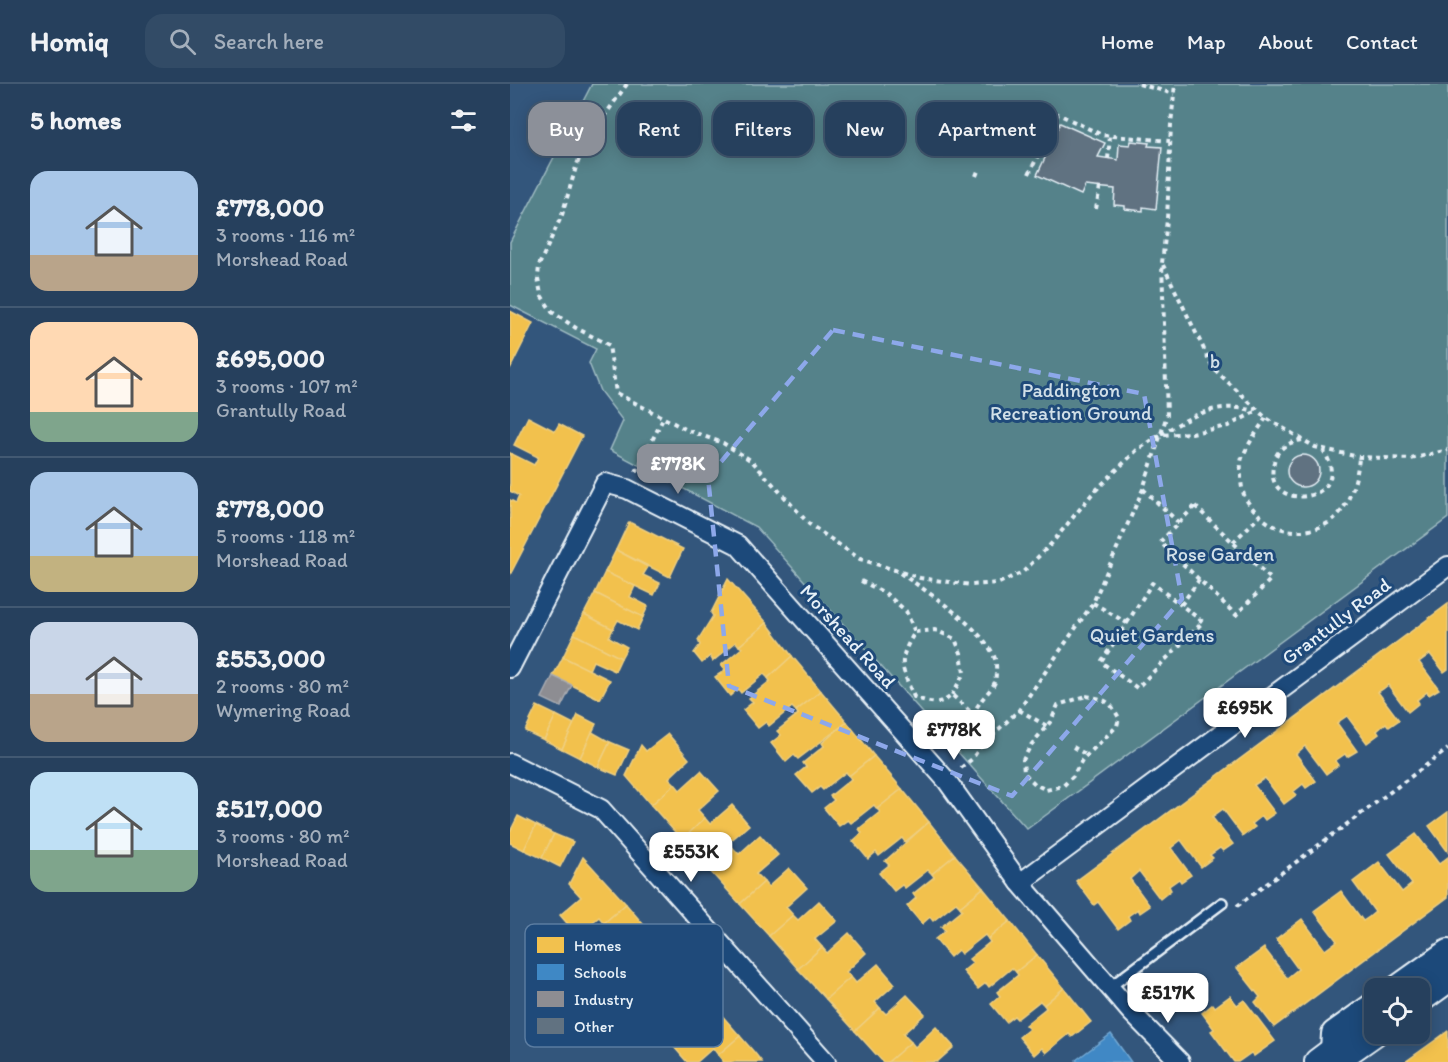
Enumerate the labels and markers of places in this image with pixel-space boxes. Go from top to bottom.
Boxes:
pin: £778K [636,444,720,495]
pin: £695K [1203,688,1287,739]
pin: £778K [912,710,996,761]
pin: £553K [649,832,733,883]
pin: £517K [1126,973,1210,1024]

